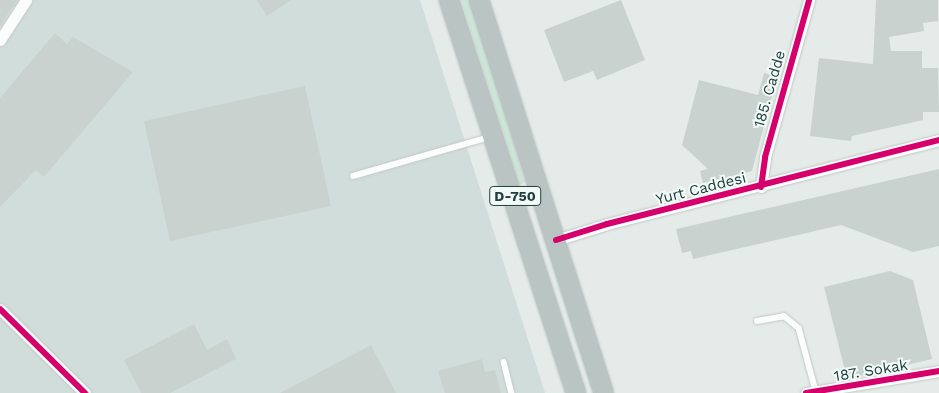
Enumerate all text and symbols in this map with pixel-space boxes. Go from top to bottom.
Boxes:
street label: 185. Cadde [750,48,790,130]
street label: Yurt Caddesi [654,169,748,209]
road number: D-750 [489,185,541,208]
street label: 187. Sokak [833,356,909,386]

